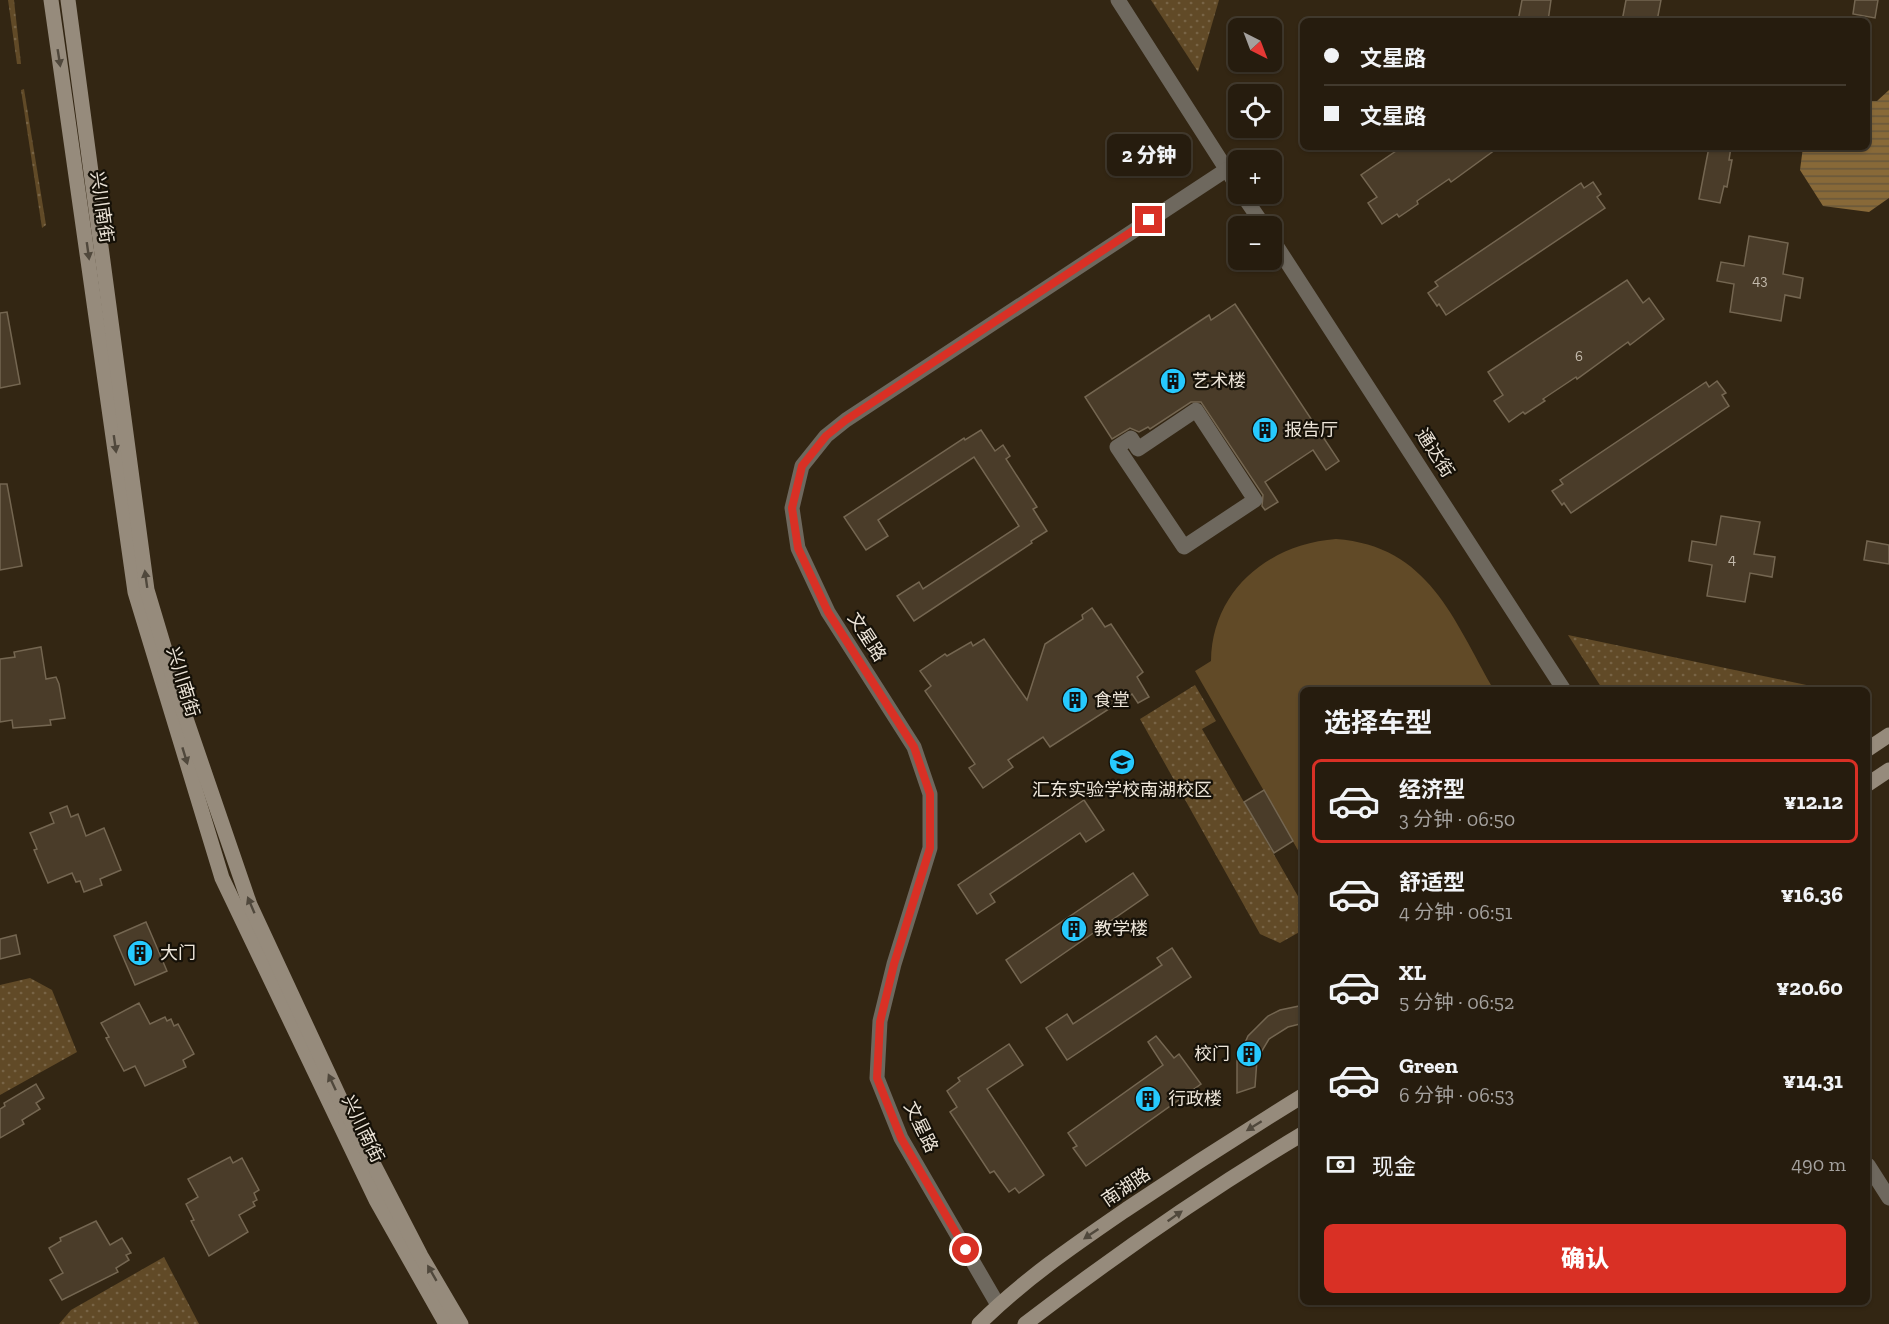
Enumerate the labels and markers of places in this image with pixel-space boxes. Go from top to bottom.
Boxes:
building icon: 艺术楼 [1158,366,1188,396]
place label: 艺术楼 [1192,370,1246,392]
building icon: 报告厅 [1250,415,1280,445]
place label: 报告厅 [1284,419,1338,441]
building icon: 食堂 [1060,685,1090,715]
place label: 食堂 [1094,689,1130,711]
school or university icon: 汇东实验学校南湖校区 [1107,747,1137,777]
place label: 汇东实验学校南湖校区 [1032,779,1212,801]
building icon: 教学楼 [1059,914,1089,944]
place label: 教学楼 [1094,918,1148,940]
building icon: 大门 [125,938,155,968]
place label: 大门 [160,942,196,964]
building icon: 校门 [1234,1039,1264,1069]
place label: 校门 [1194,1043,1230,1065]
building icon: 行政楼 [1133,1084,1163,1114]
place label: 行政楼 [1168,1088,1222,1110]

